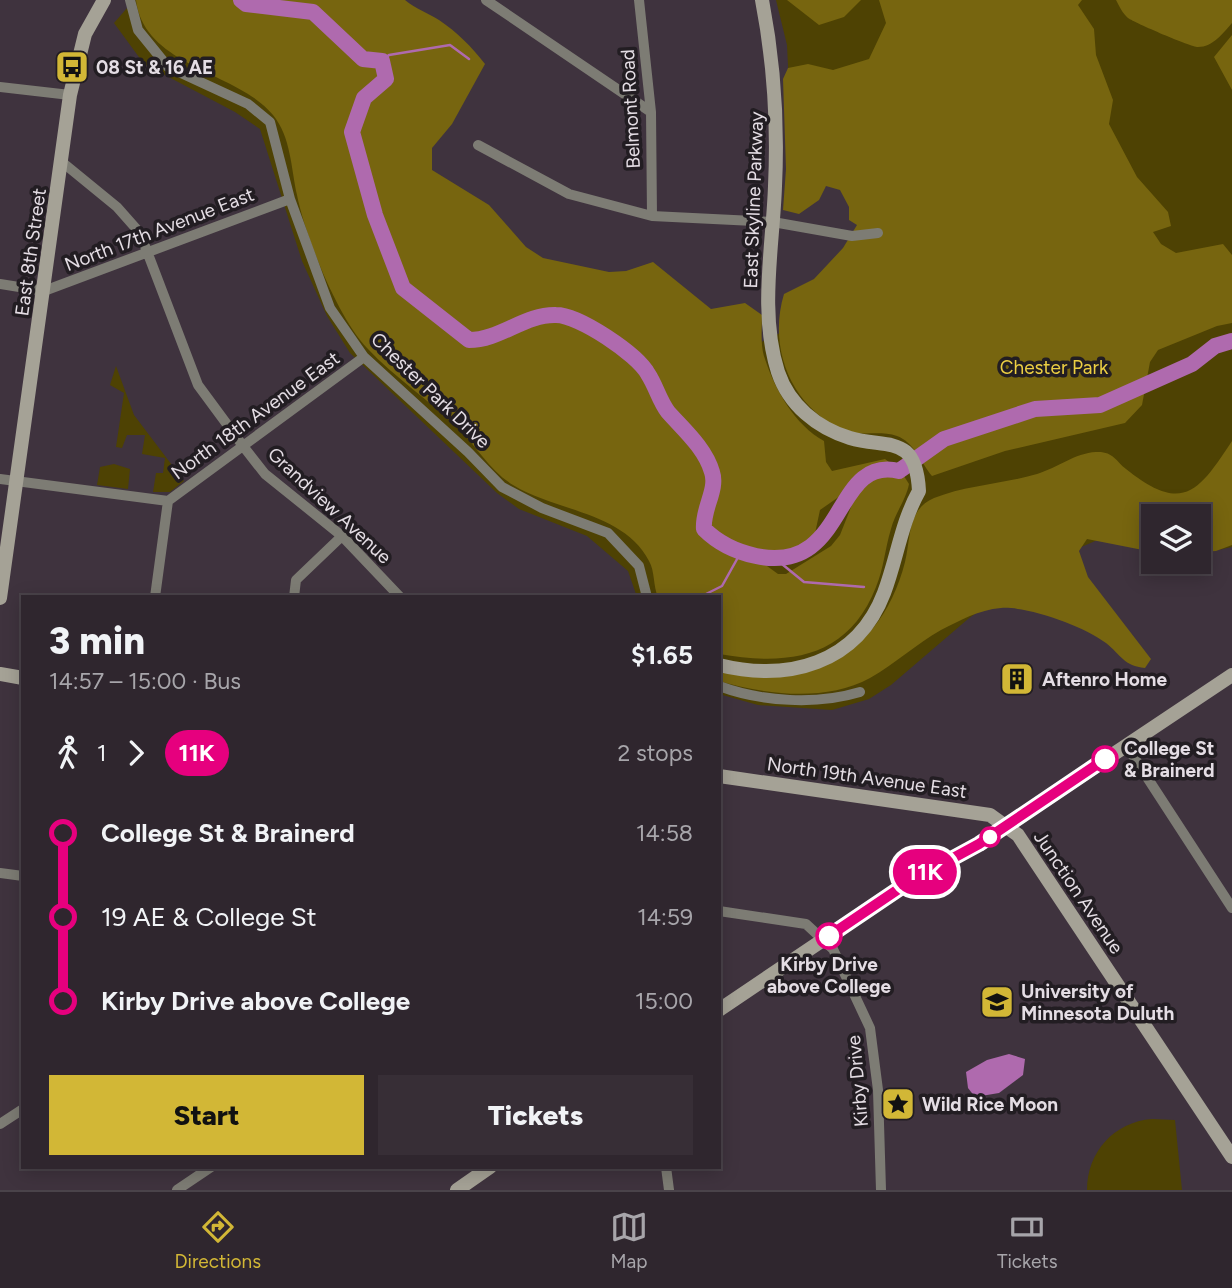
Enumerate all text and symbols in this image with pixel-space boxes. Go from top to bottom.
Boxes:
bus stop icon: 08 St & 16 AE [53,48,91,86]
street label: Belmont Road [616,49,645,169]
place label: 08 St & 16 AE [96,56,213,79]
street label: East Skyline Parkway [739,111,768,289]
street label: North 17th Avenue East [61,183,257,276]
street label: East 8th Street [10,187,51,318]
street label: Chester Park Drive [366,328,495,453]
street label: North 18th Avenue East [167,347,344,484]
park label: Chester Park [1000,356,1109,379]
street label: Grandview Avenue [263,442,396,569]
map controls [1141,504,1211,574]
button: layers [1141,504,1211,574]
text: 3 min [49,618,145,664]
text: $1.65 [631,639,693,671]
building icon: Aftenro Home [998,660,1036,698]
text: 14:57 – 15:00 · Bus [49,667,241,695]
place label: Aftenro Home [1042,668,1167,691]
icon: walk [49,734,87,772]
icon: forward [117,734,155,772]
place label: College St & Brainerd [1124,737,1215,782]
text: 11K [179,738,215,767]
text: 1 [97,739,107,767]
text: 2 stops [617,739,693,767]
marker: College St & Brainerd [1092,746,1118,772]
street label: North 19th Avenue East [765,752,968,803]
text: College St & Brainerd [101,817,355,849]
text: 14:58 [636,819,693,847]
street label: Junction Avenue [1029,826,1128,958]
unlabelled marker [980,827,1000,847]
line badge: 11K [885,849,965,895]
text: 11K [907,857,943,886]
text: 19 AE & College St [101,901,317,933]
text: 14:59 [637,903,693,931]
marker: Kirby Drive above College [816,923,842,949]
place label: Kirby Drive above College [767,953,891,998]
place label: University of Minnesota Duluth [1021,980,1174,1025]
school or university icon: University of Minnesota Duluth [978,983,1016,1021]
text: Kirby Drive above College [101,985,410,1017]
text: 15:00 [635,987,693,1015]
street label: Kirby Drive [842,1034,873,1128]
button: Start [49,1075,364,1155]
button: Tickets [378,1075,693,1155]
place icon: Wild Rice Moon [879,1085,917,1123]
place label: Wild Rice Moon [922,1093,1058,1116]
tab: Directions [174,1208,261,1273]
tab: Map [610,1208,648,1273]
tab: Tickets [997,1208,1058,1273]

